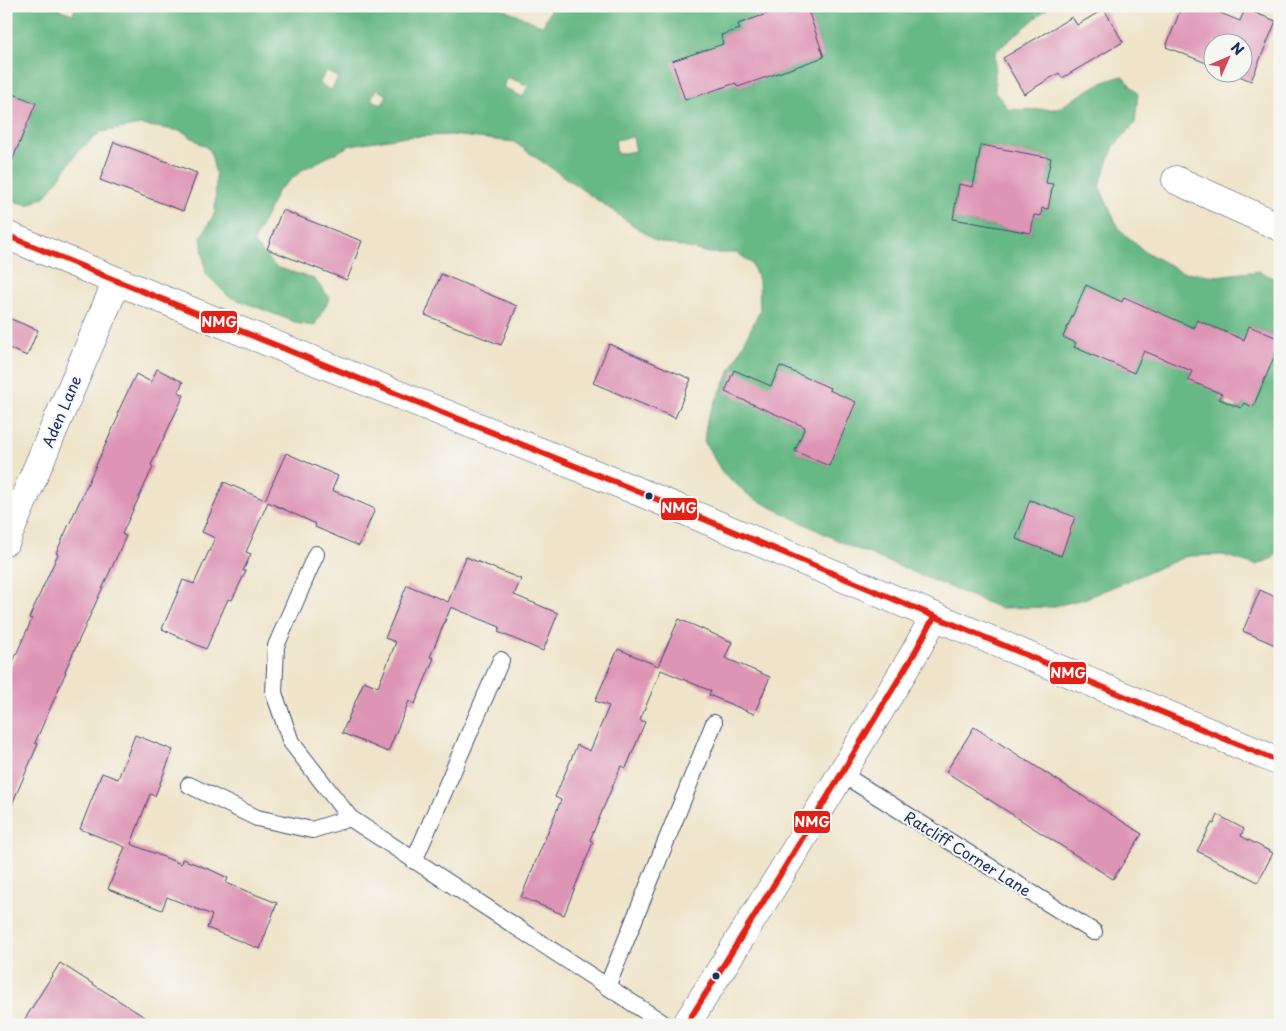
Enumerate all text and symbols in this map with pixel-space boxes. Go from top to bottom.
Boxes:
north arrow [1204,32,1254,82]
text: N [1226,37,1249,60]
line badge: NMG [200,310,238,334]
text: NMG [201,311,237,332]
street label: Aden Lane [36,371,86,451]
unlabelled marker [644,491,654,501]
line badge: NMG [660,497,698,521]
text: NMG [661,497,697,518]
line badge: NMG [1049,661,1087,685]
text: NMG [1050,662,1086,683]
street label: Ratcliff Corner Lane [900,805,1036,901]
line badge: NMG [793,810,831,834]
text: NMG [794,811,830,832]
unlabelled marker [711,971,721,981]

